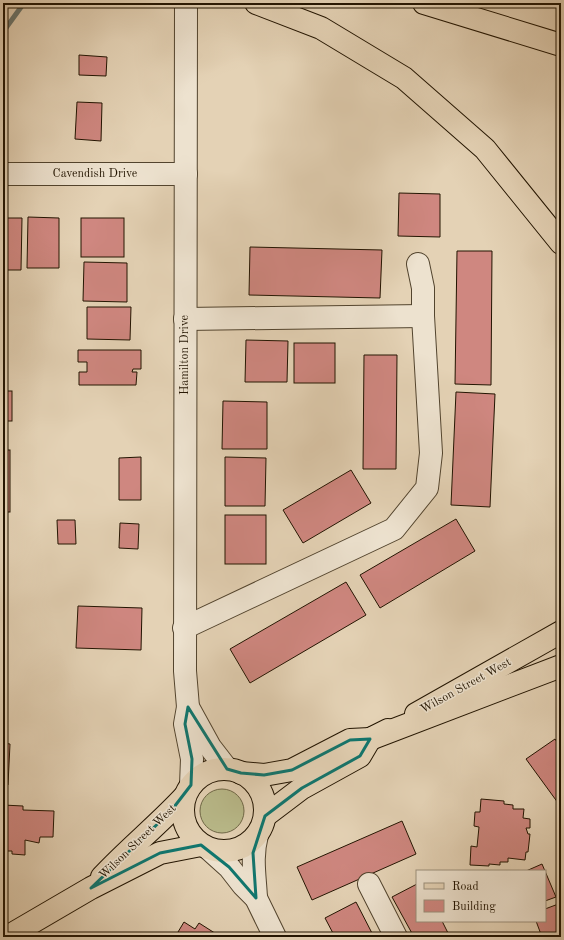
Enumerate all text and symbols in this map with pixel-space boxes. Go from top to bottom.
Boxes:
street label: Cavendish Drive [53,168,138,180]
street label: Hamilton Drive [179,314,191,395]
street label: Wilson Street West [419,656,513,716]
street label: Wilson Street West [97,802,179,882]
legend [416,870,546,922]
text: Road [452,881,479,893]
text: Building [452,901,496,913]

